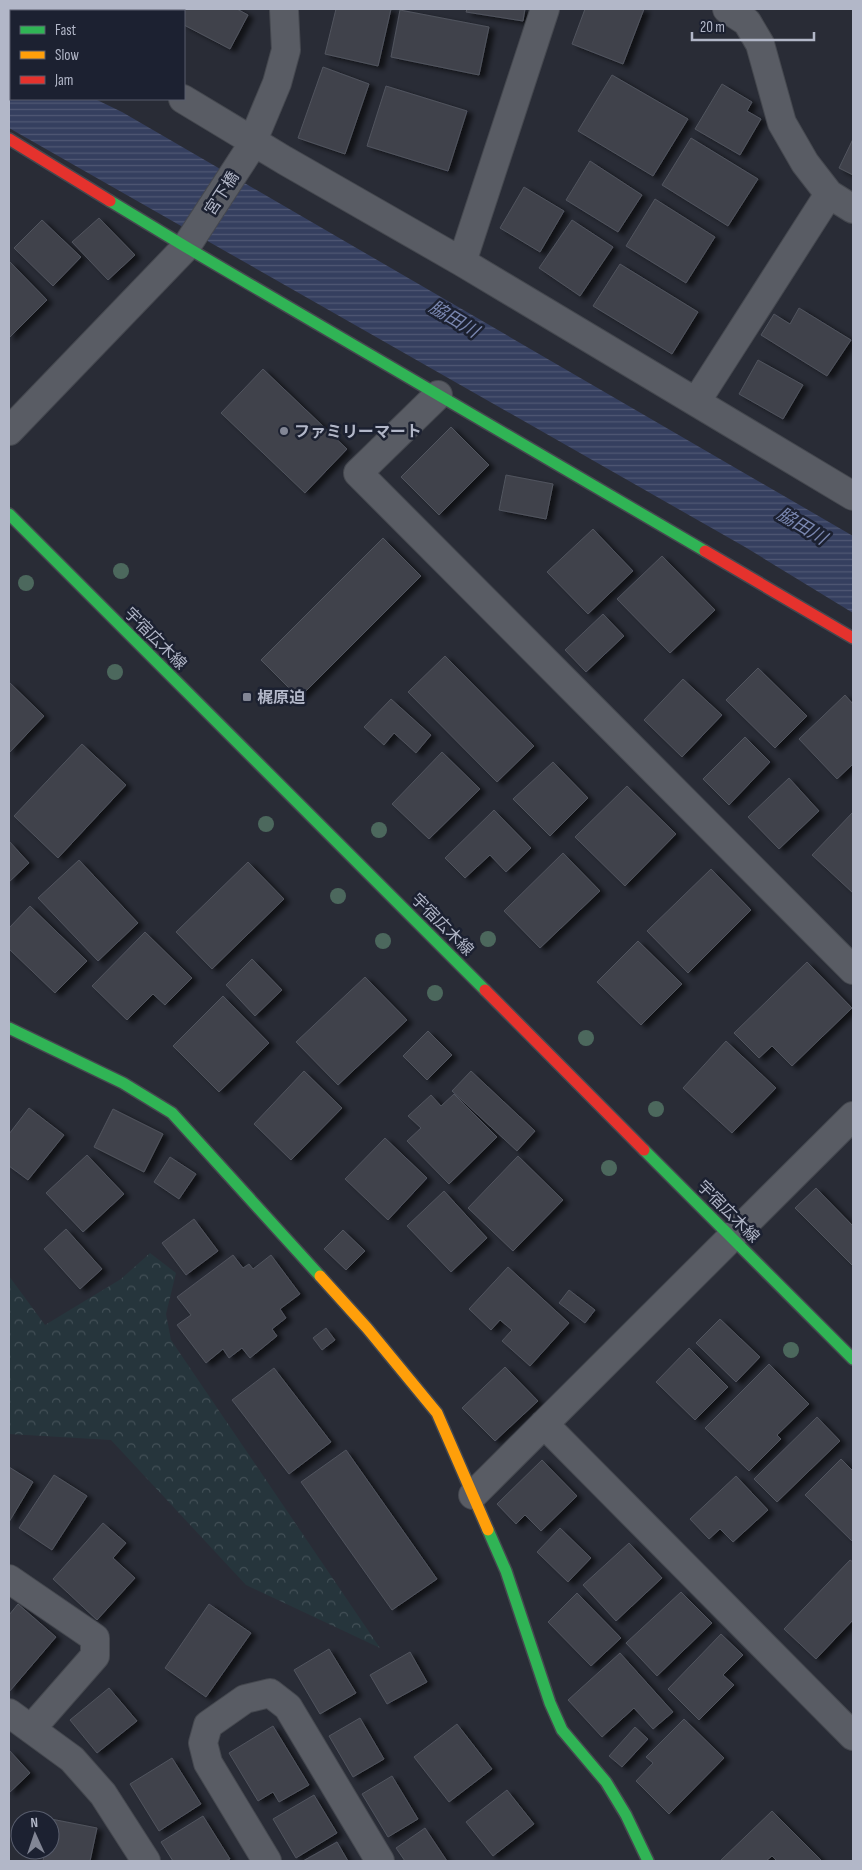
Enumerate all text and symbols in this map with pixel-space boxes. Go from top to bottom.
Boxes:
legend [10,10,185,100]
scale bar [692,10,814,42]
text: 20 m [700,18,725,37]
text: Fast [55,21,77,40]
text: Slow [55,46,79,65]
text: Jam [54,71,73,90]
street label: 宮下橋 [201,169,243,219]
water label: 脇田川 [425,297,484,343]
place label: ファミリーマート [294,423,422,442]
marker: ファミリーマート [278,425,290,437]
water label: 脇田川 [773,504,832,550]
street label: 宇宿広木線 [120,604,190,674]
place label: 梶原迫 [257,689,305,708]
marker: 梶原迫 [241,691,253,703]
street label: 宇宿広木線 [407,890,477,960]
street label: 宇宿広木線 [693,1177,763,1247]
north arrow [10,1810,60,1860]
text: N [30,1814,39,1831]

